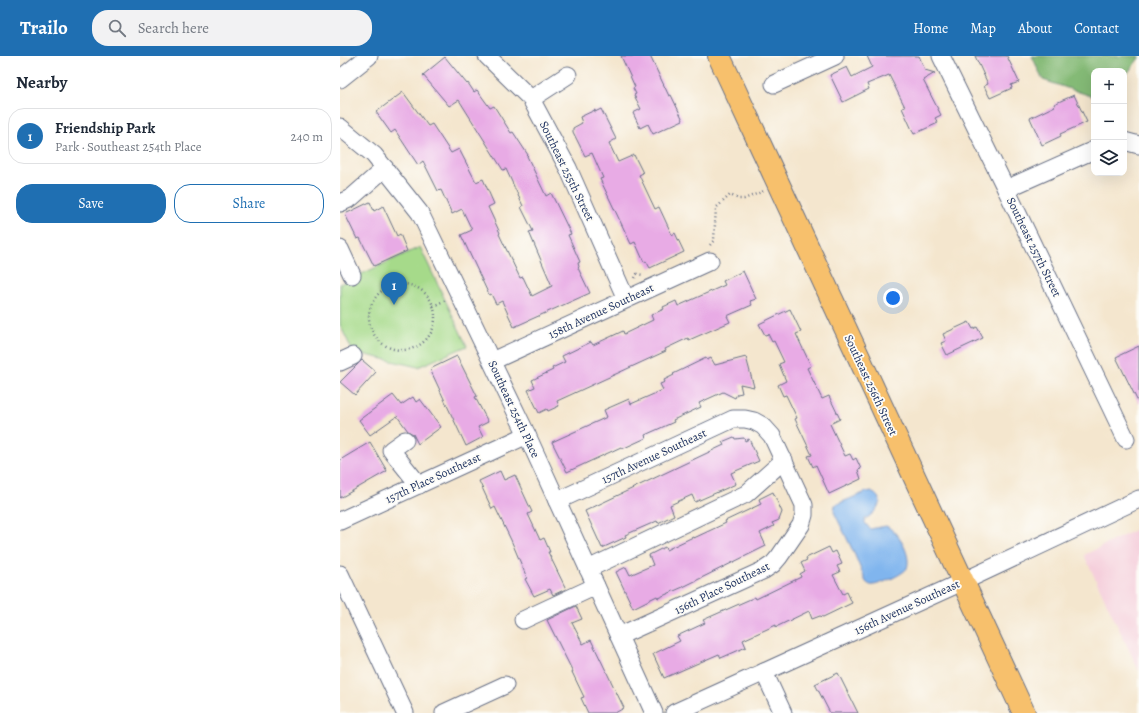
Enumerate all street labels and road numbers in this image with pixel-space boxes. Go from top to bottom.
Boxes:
street label: Southeast 255th Street [536,118,598,224]
street label: Southeast 257th Street [1003,194,1065,300]
street label: 158th Avenue Southeast [546,280,656,342]
street label: Southeast 256th Street [841,332,901,438]
street label: Southeast 254th Place [484,358,544,460]
street label: 157th Avenue Southeast [599,425,709,487]
street label: 157th Place Southeast [383,449,483,507]
street label: 156th Place Southeast [672,558,772,618]
street label: 156th Avenue Southeast [852,576,962,638]

